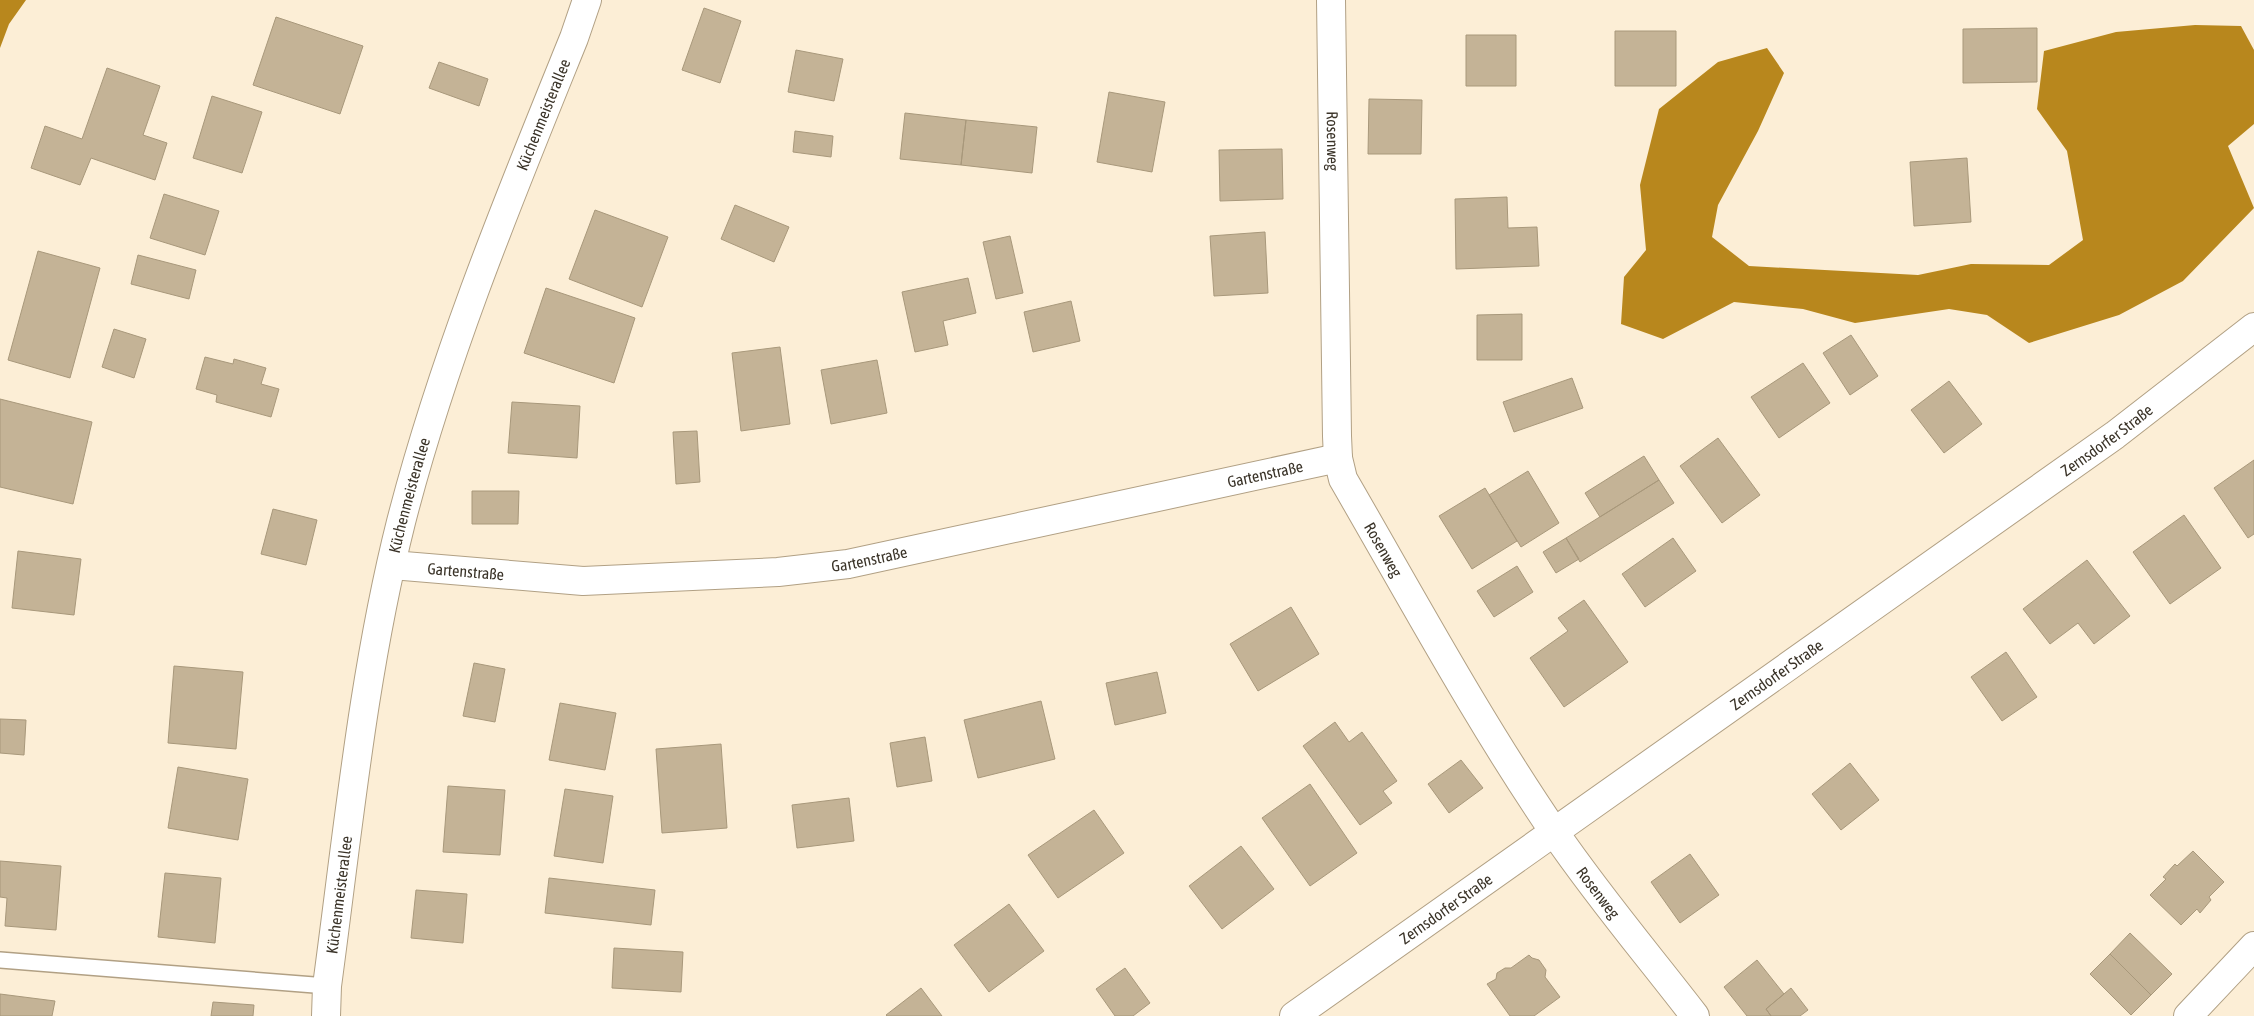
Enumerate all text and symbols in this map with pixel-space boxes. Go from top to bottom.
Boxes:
street label: Küchenmeisterallee [513,56,574,173]
street label: Rosenweg [1323,111,1342,171]
street label: Zernsdorfer Straße [2057,400,2156,479]
street label: Küchenmeisterallee [385,435,433,555]
street label: Gartenstraße [1226,457,1305,491]
street label: Rosenweg [1361,519,1406,581]
street label: Gartenstraße [830,542,909,575]
street label: Gartenstraße [427,559,505,583]
street label: Zernsdorfer Straße [1727,636,1826,713]
street label: Küchenmeisterallee [322,835,355,955]
street label: Rosenweg [1573,863,1624,922]
street label: Zernsdorfer Straße [1396,870,1495,947]

